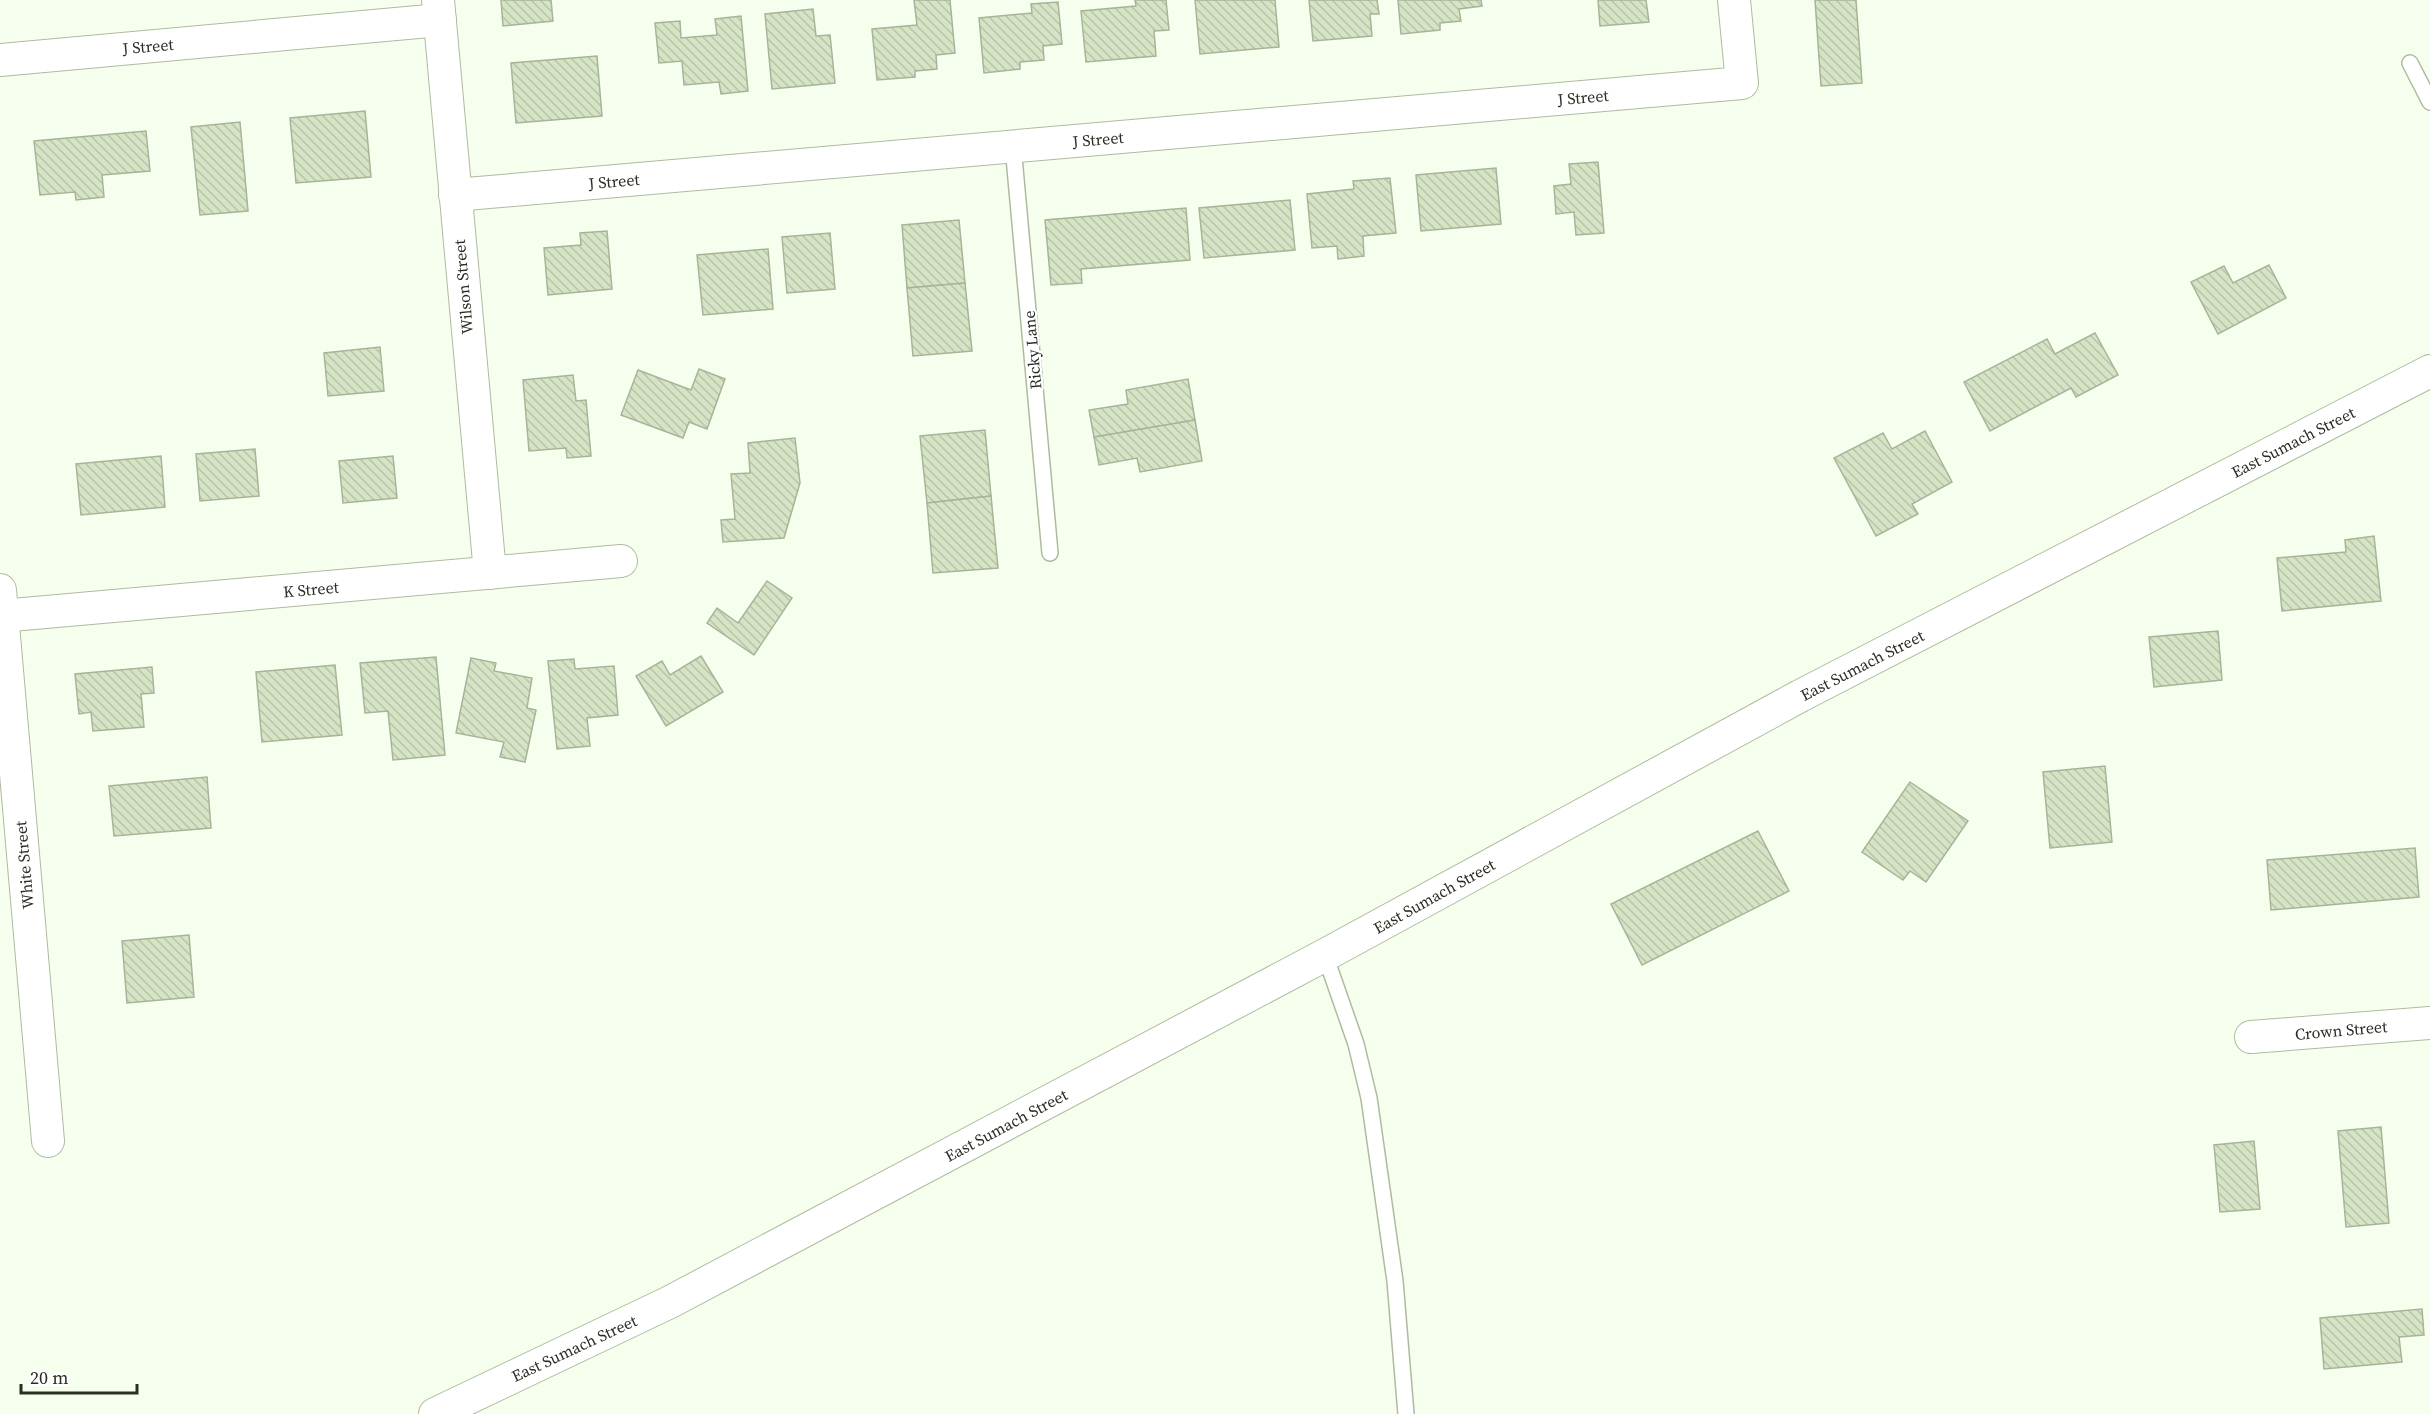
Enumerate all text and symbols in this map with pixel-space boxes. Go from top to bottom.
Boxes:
street label: J Street [121,33,175,59]
street label: J Street [1556,84,1610,110]
street label: J Street [1071,126,1125,152]
street label: J Street [587,168,641,194]
street label: Wilson Street [448,238,478,335]
street label: Ricky Lane [1018,310,1046,390]
street label: East Sumach Street [2227,401,2359,483]
street label: K Street [282,576,341,602]
street label: East Sumach Street [1796,624,1928,706]
street label: White Street [9,819,39,910]
street label: East Sumach Street [1369,853,1499,939]
street label: Crown Street [2294,1015,2389,1045]
street label: East Sumach Street [941,1083,1072,1167]
street label: East Sumach Street [508,1309,641,1387]
scale bar [21,1357,136,1395]
text: 20 m [30,1365,68,1390]

